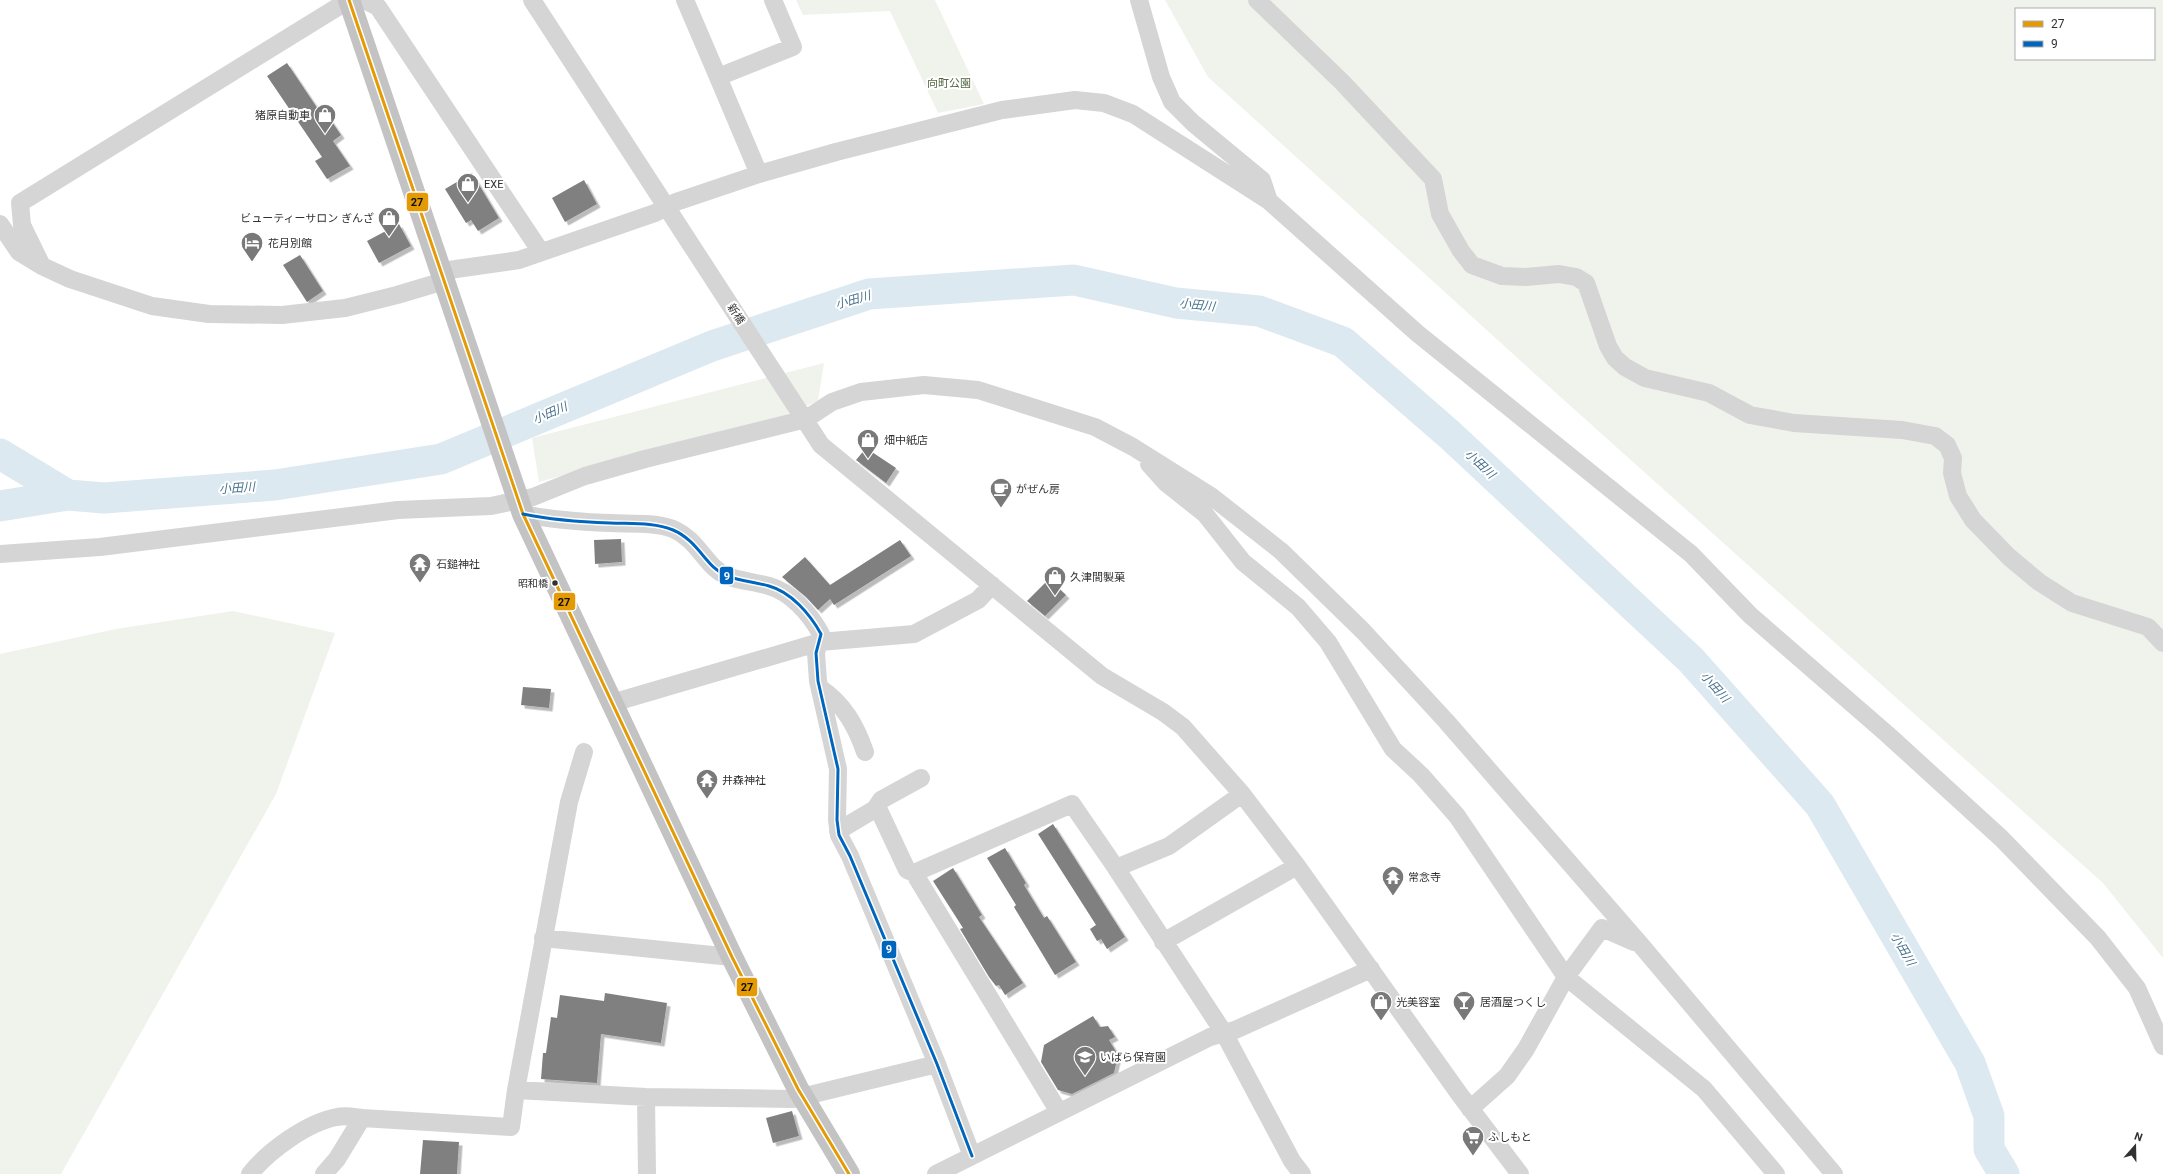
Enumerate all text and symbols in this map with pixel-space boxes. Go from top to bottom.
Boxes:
legend [2015,8,2155,60]
text: 27 [2051,17,2065,31]
text: 9 [2051,37,2058,51]
park label: 向町公園 [927,77,971,90]
shop icon: 猪原自動車 [312,102,338,135]
place label: 猪原自動車 [255,109,310,122]
shop icon: EXE [455,171,481,204]
place label: EXE [484,178,503,191]
line badge: 27 [406,192,429,212]
text: 27 [411,196,423,209]
shop icon: ビューティーサロン ぎんざ [376,205,402,238]
place label: ビューティーサロン ぎんざ [240,212,374,225]
hotel icon: 花月別館 [239,230,265,263]
place label: 花月別館 [268,237,312,250]
water label: 小田川 [834,288,874,312]
water label: 小田川 [1178,296,1218,314]
street label: 新橋 [725,301,747,327]
water label: 小田川 [531,399,571,426]
shop icon: 畑中紙店 [855,427,881,460]
place label: 畑中紙店 [884,434,928,447]
water label: 小田川 [1462,447,1499,483]
cafe icon: がぜん房 [988,476,1014,509]
water label: 小田川 [219,480,257,496]
place label: がぜん房 [1016,483,1060,496]
temple icon: 石鎚神社 [407,551,433,584]
place label: 石鎚神社 [436,558,480,571]
shop icon: 久津間製菓 [1042,564,1068,597]
line badge: 9 [719,566,734,585]
text: 9 [724,570,730,583]
place label: 久津間製菓 [1070,571,1125,584]
place label: 昭和橋 [518,578,548,589]
marker: 昭和橋 [550,578,560,588]
line badge: 27 [553,592,576,611]
text: 27 [558,596,570,609]
water label: 小田川 [1698,669,1734,707]
temple icon: 井森神社 [694,767,720,800]
place label: 井森神社 [722,774,766,787]
temple icon: 常念寺 [1380,864,1406,897]
place label: 常念寺 [1408,871,1441,884]
water label: 小田川 [1888,930,1919,970]
line badge: 9 [881,940,897,959]
text: 9 [886,943,892,956]
line badge: 27 [736,977,758,997]
text: 27 [741,981,753,994]
shop icon: 光美容室 [1368,989,1394,1022]
bar icon: 居酒屋つくし [1451,989,1477,1022]
place label: 光美容室 [1396,996,1440,1009]
place label: 居酒屋つくし [1480,996,1546,1009]
school or university icon: いばら保育園 [1072,1044,1098,1077]
place label: いばら保育園 [1100,1051,1166,1064]
supermarket icon: ふしもと [1460,1124,1486,1157]
north arrow [2115,1126,2155,1166]
text: N [2132,1130,2144,1145]
place label: ふしもと [1488,1131,1532,1144]

